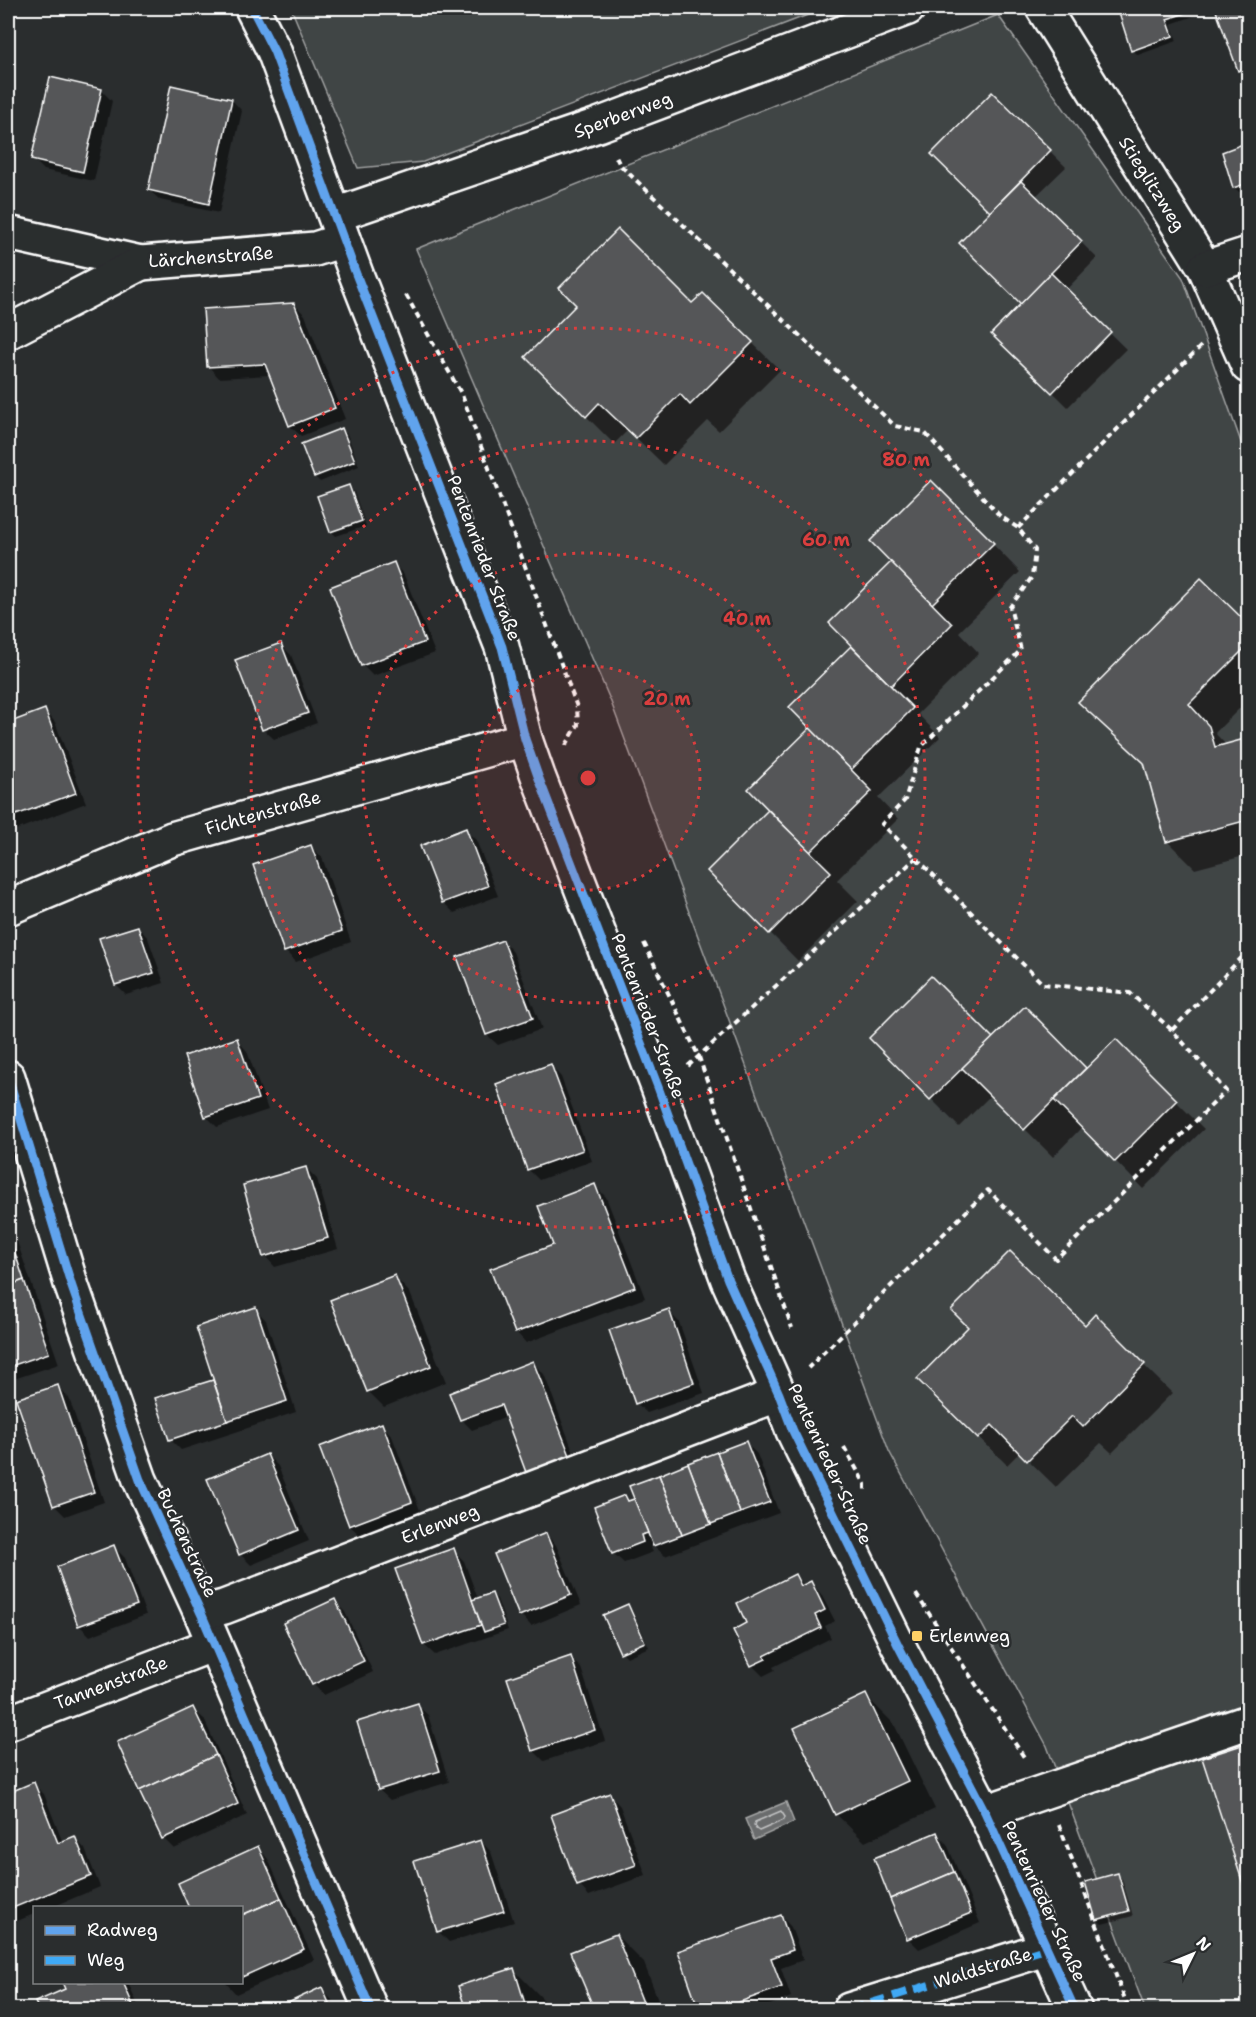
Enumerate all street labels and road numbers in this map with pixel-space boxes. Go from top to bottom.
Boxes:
street label: Sperberweg [571,86,675,144]
street label: Stieglitzweg [1113,132,1191,236]
street label: Lärchenstraße [148,241,274,273]
street label: Pentenrieder Straße [441,472,527,644]
street label: Fichtenstraße [202,785,324,841]
street label: Pentenrieder Straße [605,930,691,1102]
street label: Pentenrieder Straße [782,1380,878,1548]
street label: Buchenstraße [151,1484,223,1602]
street label: Erlenweg [398,1498,482,1550]
street label: Tannenstraße [51,1650,171,1716]
street label: Pentenrieder Straße [996,1817,1092,1985]
street label: Waldstraße [931,1942,1035,1994]

